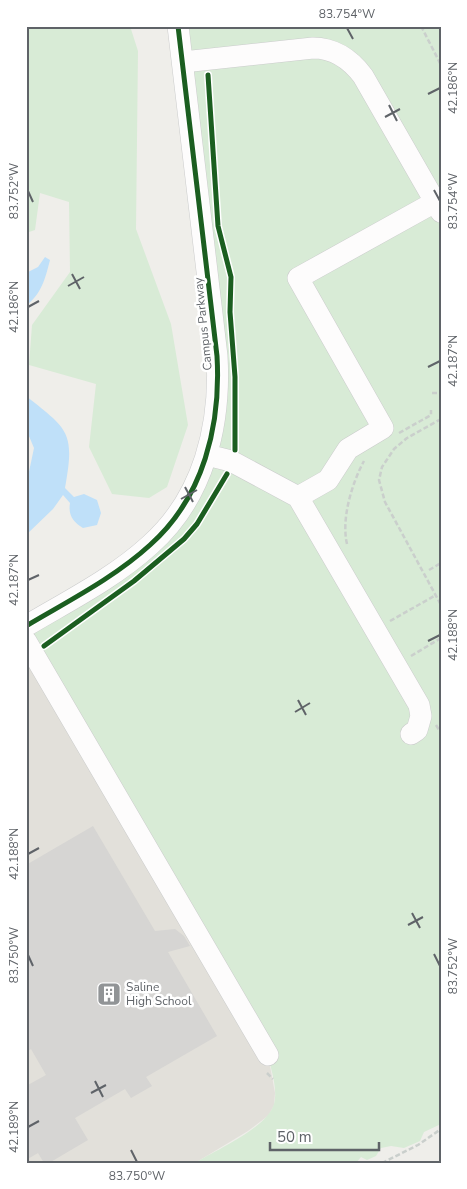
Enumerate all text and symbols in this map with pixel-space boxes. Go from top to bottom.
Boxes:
text: 83.754°W [319,6,375,22]
text: 42.186°N [445,62,461,114]
text: 83.752°W [6,163,22,219]
text: 83.754°W [445,173,461,229]
street label: Campus Parkway [190,276,216,371]
text: 42.186°N [6,281,22,333]
text: 42.187°N [445,335,461,387]
text: 42.187°N [6,554,22,606]
text: 42.188°N [445,609,461,661]
text: 42.188°N [6,828,22,880]
text: 83.750°W [6,927,22,983]
text: 83.752°W [445,938,461,994]
place label: Saline High School [126,979,192,1009]
building icon: Saline High School [96,981,122,1007]
text: 42.189°N [6,1101,22,1153]
scale bar [270,1119,378,1151]
text: 50 m [277,1127,312,1147]
text: 83.750°W [109,1168,165,1184]

